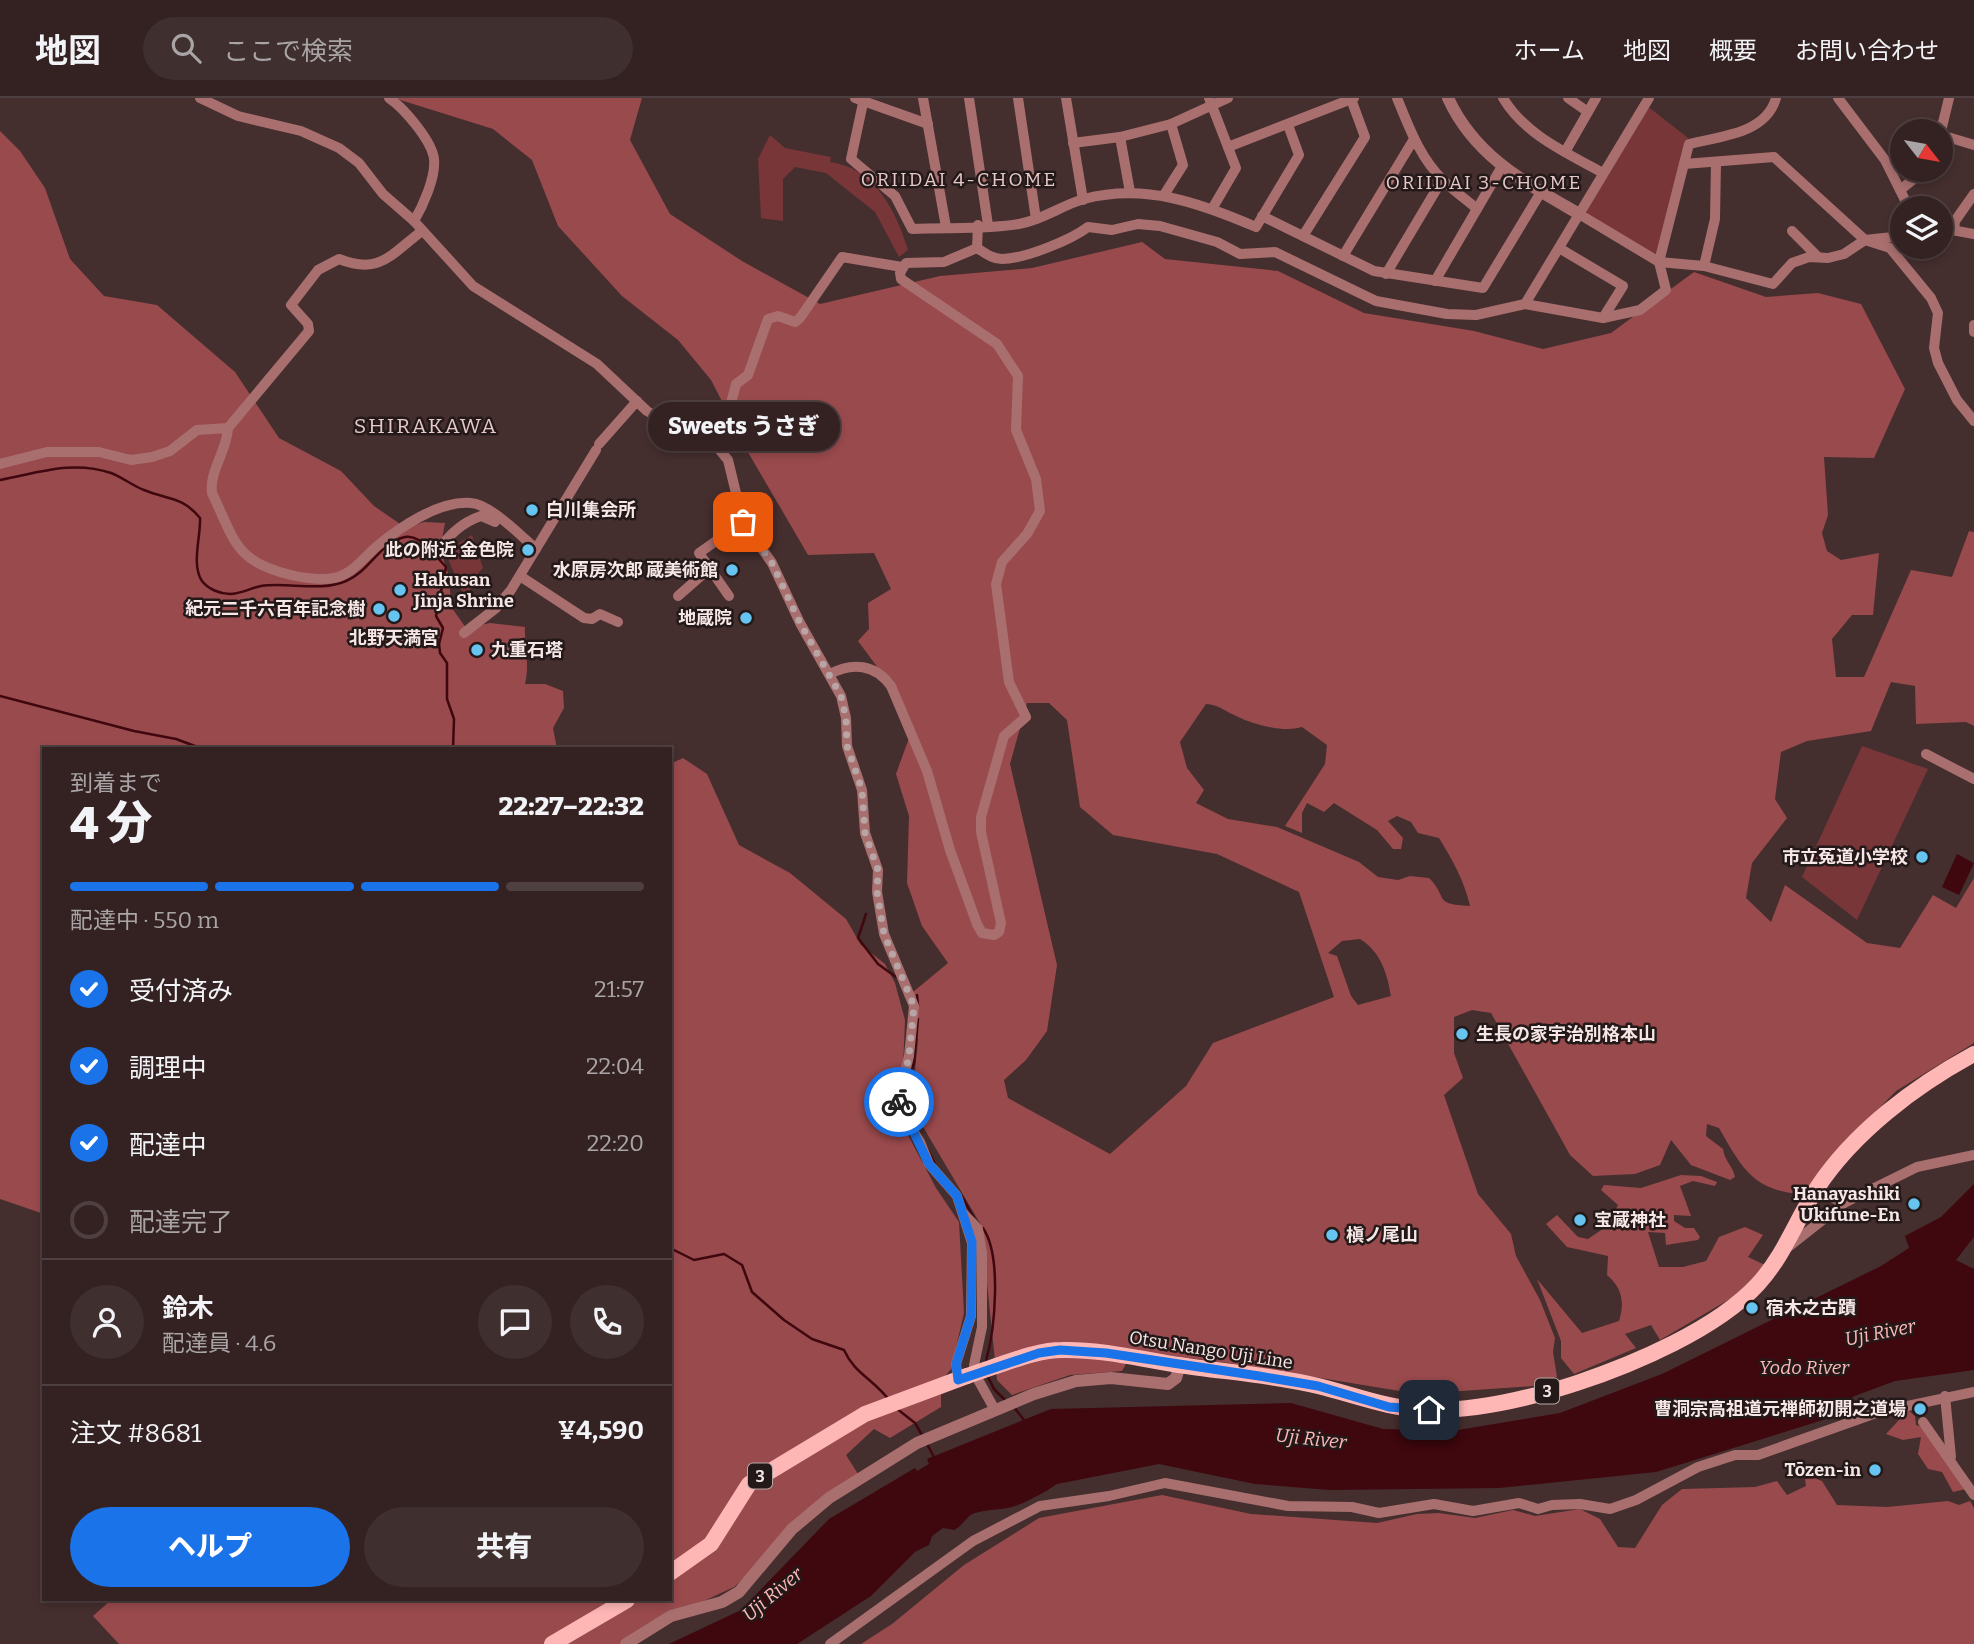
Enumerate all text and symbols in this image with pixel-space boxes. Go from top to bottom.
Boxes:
search box [143,17,633,80]
icon: search [167,29,205,67]
text: 地図 [35,31,101,71]
text: ここで検索 [223,36,353,67]
text: ホーム [1514,37,1585,65]
text: 地図 [1623,37,1671,65]
text: 概要 [1709,37,1757,65]
text: お問い合わせ [1795,37,1939,65]
north arrow [1890,119,1953,182]
map controls [1890,119,1953,259]
district label: ORIIDAI 4-CHOME [861,168,1057,191]
district label: ORIIDAI 3-CHOME [1386,171,1582,194]
button: layers [1890,196,1953,259]
callout: Sweets うさぎ [647,403,839,452]
text: Sweets うさぎ [668,412,820,440]
district label: SHIRAKAWA [354,413,498,439]
pin [713,492,773,552]
place label: 白川集会所 [546,499,636,521]
marker: 白川集会所 [524,502,540,518]
icon: bag [724,503,762,541]
place label: 此の附近 金色院 [385,539,514,561]
marker: 此の附近 金色院 [520,542,536,558]
place label: 水原房次郎 蔵美術館 [553,559,718,581]
marker: 水原房次郎 蔵美術館 [724,562,740,578]
place label: Hakusan Jinja Shrine [413,569,514,612]
marker: Hakusan Jinja Shrine [392,582,408,598]
place label: 紀元二千六百年記念樹 [185,598,365,620]
marker: 紀元二千六百年記念樹 [371,601,387,617]
place label: 地蔵院 [678,607,732,629]
marker: 北野天満宮 [386,608,402,624]
marker: 地蔵院 [738,610,754,626]
place label: 北野天満宮 [349,627,439,649]
place label: 九重石塔 [491,639,563,661]
marker: 九重石塔 [469,642,485,658]
text: 到着まで [70,769,162,797]
text: 22:27–22:32 [498,791,644,822]
text: 4 分 [70,796,152,851]
place label: 市立菟道小学校 [1782,846,1908,868]
marker: 市立菟道小学校 [1914,849,1930,865]
text: 配達中 · 550 m [70,906,219,934]
icon: check [70,970,108,1008]
text: 21:57 [594,975,644,1003]
text: 受付済み [129,976,233,1007]
place label: 生長の家宇治別格本山 [1476,1023,1656,1045]
marker: 生長の家宇治別格本山 [1454,1026,1470,1042]
icon: check [70,1047,108,1085]
text: 22:04 [586,1052,644,1080]
text: 調理中 [129,1053,207,1084]
courier [864,1067,934,1137]
icon: bike [880,1083,918,1121]
icon: check [70,1124,108,1162]
text: 22:20 [587,1129,644,1157]
text: 配達中 [129,1130,207,1161]
place label: Hanayashiki Ukifune-En [1793,1183,1900,1226]
marker: Hanayashiki Ukifune-En [1906,1196,1922,1212]
text: 配達完了 [129,1207,233,1238]
place label: 宝蔵神社 [1594,1209,1666,1231]
marker: 宝蔵神社 [1572,1212,1588,1228]
place label: 槇ノ尾山 [1346,1224,1418,1246]
marker: 槇ノ尾山 [1324,1227,1340,1243]
button: person [70,1285,144,1359]
button: chat [478,1285,552,1359]
button: phone [570,1285,644,1359]
text: 鈴木 [162,1293,214,1324]
place label: 宿木之古蹟 [1766,1297,1856,1319]
marker: 宿木之古蹟 [1744,1300,1760,1316]
water label: Uji River [1843,1314,1919,1351]
street label: Otsu Nango Uji Line [1128,1326,1294,1374]
text: 配達員 · 4.6 [162,1329,276,1357]
water label: Yodo River [1759,1356,1850,1379]
road number: 3 [1535,1378,1559,1404]
pin [1399,1380,1459,1440]
icon: home [1410,1391,1448,1429]
place label: 曹洞宗高祖道元禅師初開之道場 [1654,1398,1906,1420]
marker: 曹洞宗高祖道元禅師初開之道場 [1912,1401,1928,1417]
text: ¥4,590 [558,1415,644,1446]
text: 注文 #8681 [70,1418,202,1449]
water label: Uji River [1274,1423,1349,1454]
place label: Tōzen-in [1784,1459,1861,1481]
marker: Tōzen-in [1867,1462,1883,1478]
road number: 3 [748,1464,772,1488]
button: ヘルプ [70,1507,350,1587]
button: 共有 [364,1507,644,1587]
water label: Uji River [738,1562,808,1626]

